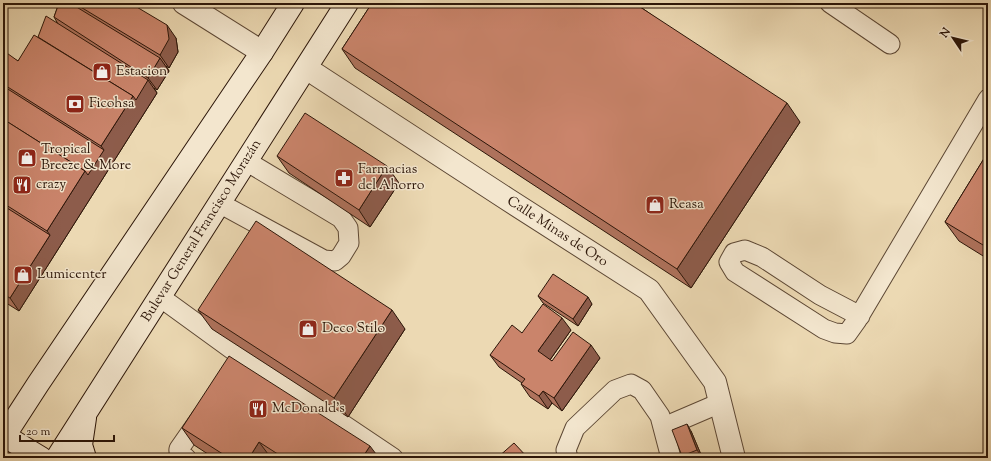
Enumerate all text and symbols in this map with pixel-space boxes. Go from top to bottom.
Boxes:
north arrow [933,18,973,58]
text: N [936,24,955,42]
shop icon: Estacion [91,61,113,83]
place label: Estacion [116,62,167,82]
bank icon: Ficohsa [64,93,86,115]
place label: Ficohsa [89,94,135,114]
street label: Bulevar General Francisco Morazán [137,136,267,326]
place label: Tropical Breeze & More [41,140,131,176]
shop icon: Tropical Breeze & More [16,147,38,169]
place label: Farmacias del Ahorro [358,160,425,196]
pharmacy icon: Farmacias del Ahorro [333,167,355,189]
restaurant icon: crazy [11,174,33,196]
place label: crazy [36,175,66,195]
street label: Calle Minas de Oro [503,192,612,272]
shop icon: Reasa [644,194,666,216]
place label: Reasa [669,195,704,215]
shop icon: Lumicenter [12,264,34,286]
place label: Lumicenter [37,265,107,285]
shop icon: Deco Stilo [297,318,319,340]
place label: Deco Stilo [322,319,385,339]
restaurant icon: McDonald's [247,398,269,420]
place label: McDonald's [272,399,345,419]
scale bar [20,417,114,443]
text: 20 m [26,423,51,441]

